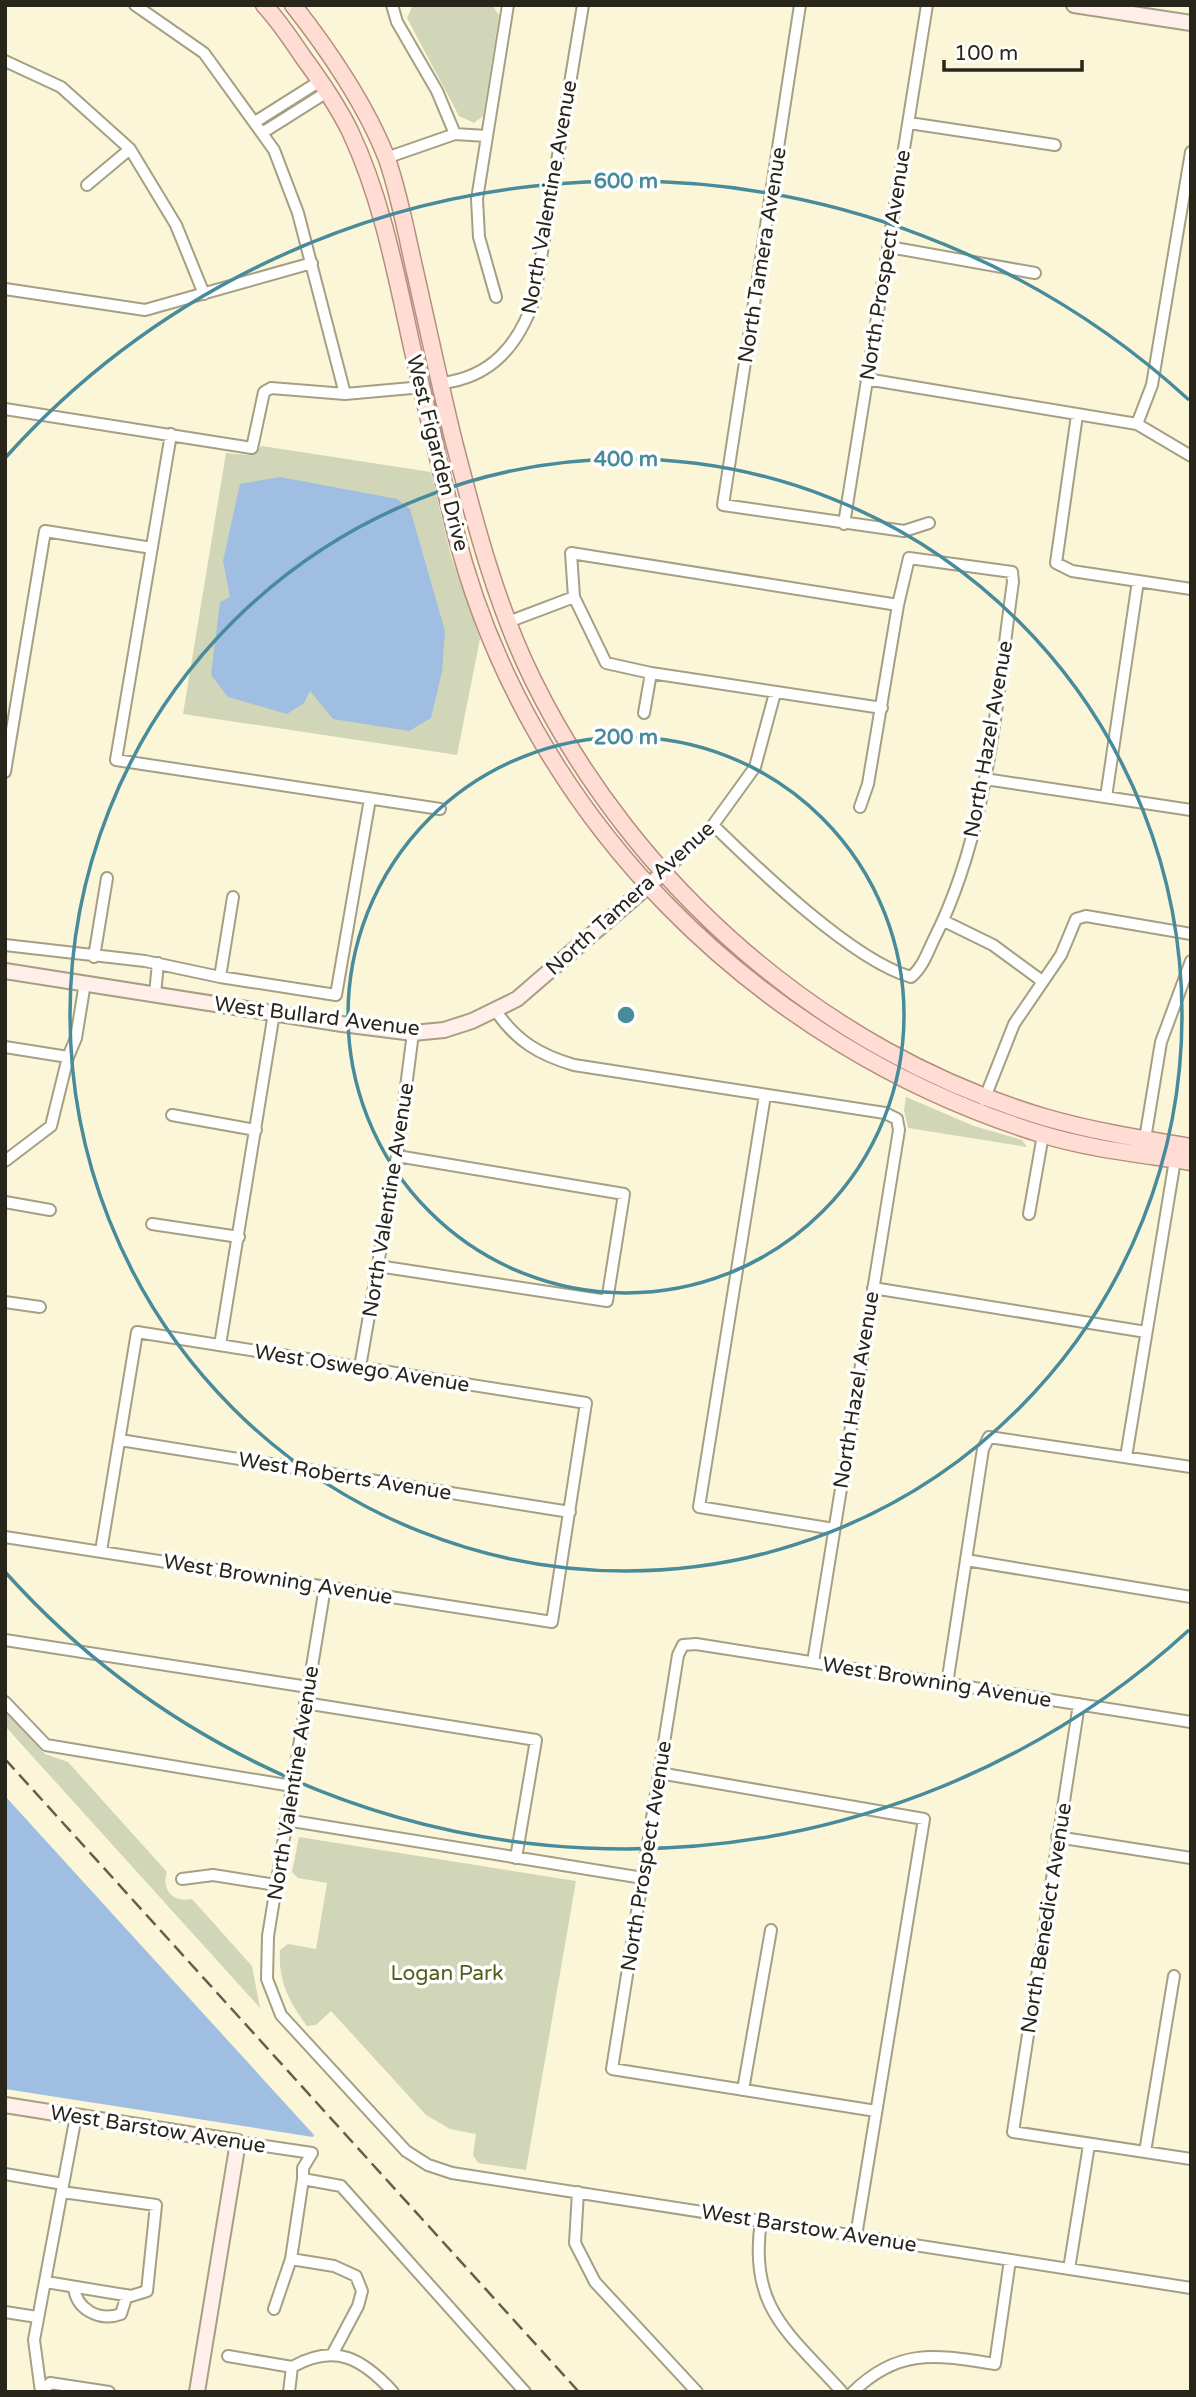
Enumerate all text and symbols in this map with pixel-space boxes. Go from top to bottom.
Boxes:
scale bar [944,28,1082,72]
text: 100 m [954,41,1018,66]
street label: North Valentine Avenue [517,78,582,316]
street label: North Tamera Avenue [733,145,792,365]
street label: North Prospect Avenue [855,148,916,382]
text: 600 m [594,169,658,194]
street label: West Figarden Drive [401,352,474,554]
text: 400 m [594,447,658,472]
street label: North Hazel Avenue [959,639,1018,839]
text: 200 m [594,725,658,750]
street label: North Tamera Avenue [541,816,720,981]
street label: West Bullard Avenue [213,991,421,1042]
centre of rings [614,1003,638,1027]
street label: North Valentine Avenue [358,1081,419,1319]
street label: North Hazel Avenue [829,1289,884,1491]
street label: West Oswego Avenue [253,1339,471,1398]
street label: West Roberts Avenue [237,1447,453,1506]
street label: West Browning Avenue [162,1549,394,1610]
street label: West Browning Avenue [821,1652,1053,1713]
street label: North Valentine Avenue [263,1664,324,1902]
street label: North Prospect Avenue [616,1739,677,1973]
street label: North Benedict Avenue [1016,1801,1077,2035]
park label: Logan Park [390,1961,504,1986]
street label: West Barstow Avenue [48,2100,268,2159]
street label: West Barstow Avenue [699,2199,919,2258]

